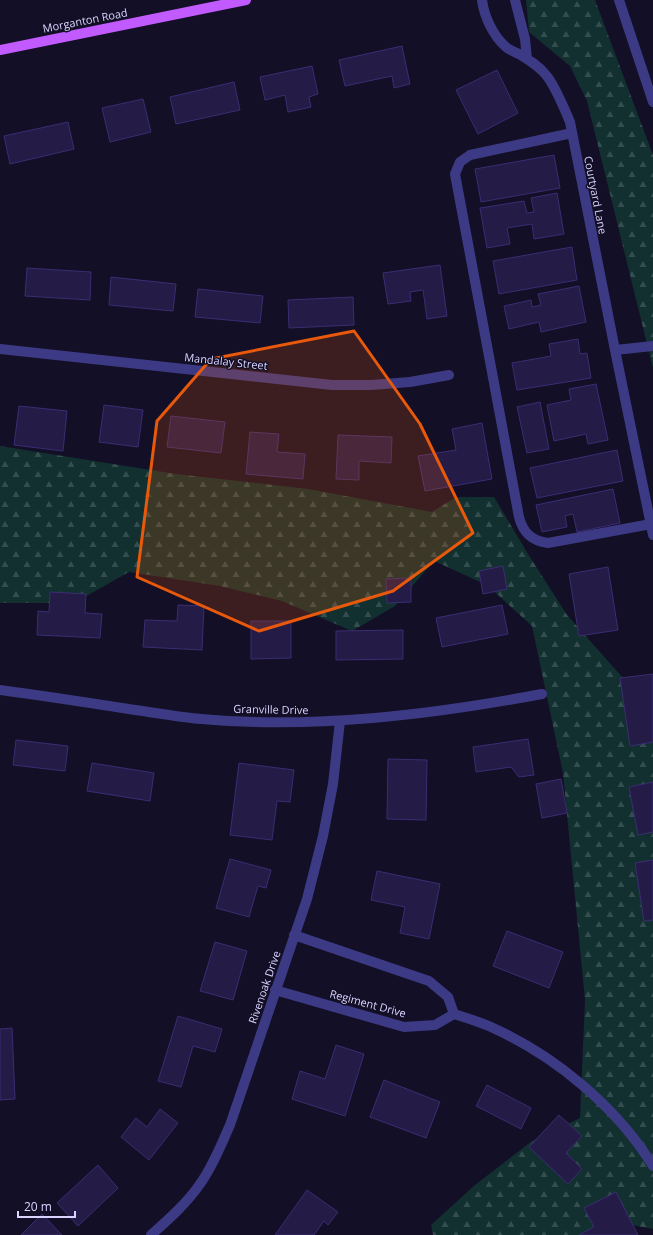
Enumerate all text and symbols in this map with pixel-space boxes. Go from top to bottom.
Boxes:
street label: Morganton Road [41,4,129,36]
street label: Courtyard Lane [581,155,611,235]
street label: Mandalay Street [184,349,268,373]
street label: Granville Drive [233,701,309,717]
street label: Rivenoak Drive [244,948,284,1026]
street label: Regiment Drive [328,986,408,1020]
scale bar [18,1193,75,1219]
text: 20 m [24,1198,52,1215]

